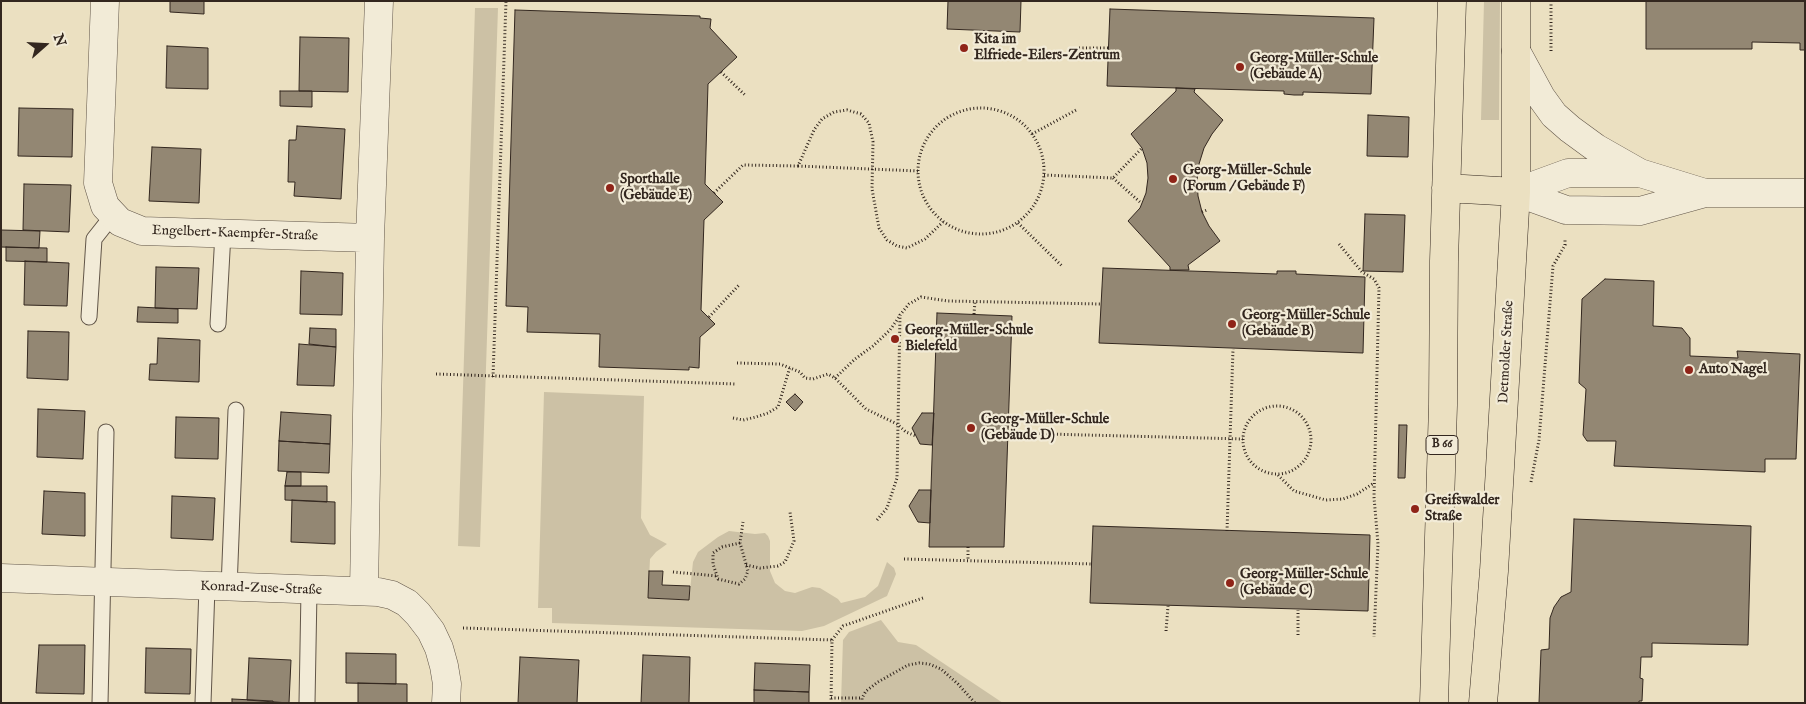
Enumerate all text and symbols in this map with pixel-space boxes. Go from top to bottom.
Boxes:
north arrow [20,20,70,70]
text: N [49,31,70,49]
place label: Kita im Elfriede-Eilers-Zentrum [974,32,1120,64]
marker: Kita im Elfriede-Eilers-Zentrum [958,42,970,54]
place label: Georg-Müller-Schule (Gebäude A) [1250,51,1378,84]
marker: Georg-Müller-Schule (Gebäude A) [1234,61,1246,73]
place label: Georg-Müller-Schule (Forum / Gebäude F) [1183,163,1311,196]
place label: Sporthalle (Gebäude E) [620,172,692,204]
marker: Georg-Müller-Schule (Forum / Gebäude F) [1167,173,1179,185]
marker: Sporthalle (Gebäude E) [604,182,616,194]
street label: Engelbert-Kaempfer-Straße [152,223,318,245]
street label: Detmolder Straße [1496,300,1518,404]
place label: Georg-Müller-Schule (Gebäude B) [1242,308,1370,341]
marker: Georg-Müller-Schule (Gebäude B) [1226,318,1238,330]
place label: Georg-Müller-Schule Bielefeld [905,323,1033,356]
marker: Georg-Müller-Schule Bielefeld [889,333,901,345]
place label: Auto Nagel [1699,362,1767,378]
marker: Auto Nagel [1683,364,1695,376]
place label: Georg-Müller-Schule (Gebäude D) [981,412,1109,444]
marker: Georg-Müller-Schule (Gebäude D) [965,422,977,434]
road number: B 66 [1426,436,1458,454]
place label: Greifswalder Straße [1425,493,1499,526]
marker: Greifswalder Straße [1409,503,1421,515]
place label: Georg-Müller-Schule (Gebäude C) [1240,567,1368,600]
marker: Georg-Müller-Schule (Gebäude C) [1224,577,1236,589]
street label: Konrad-Zuse-Straße [200,578,322,600]

